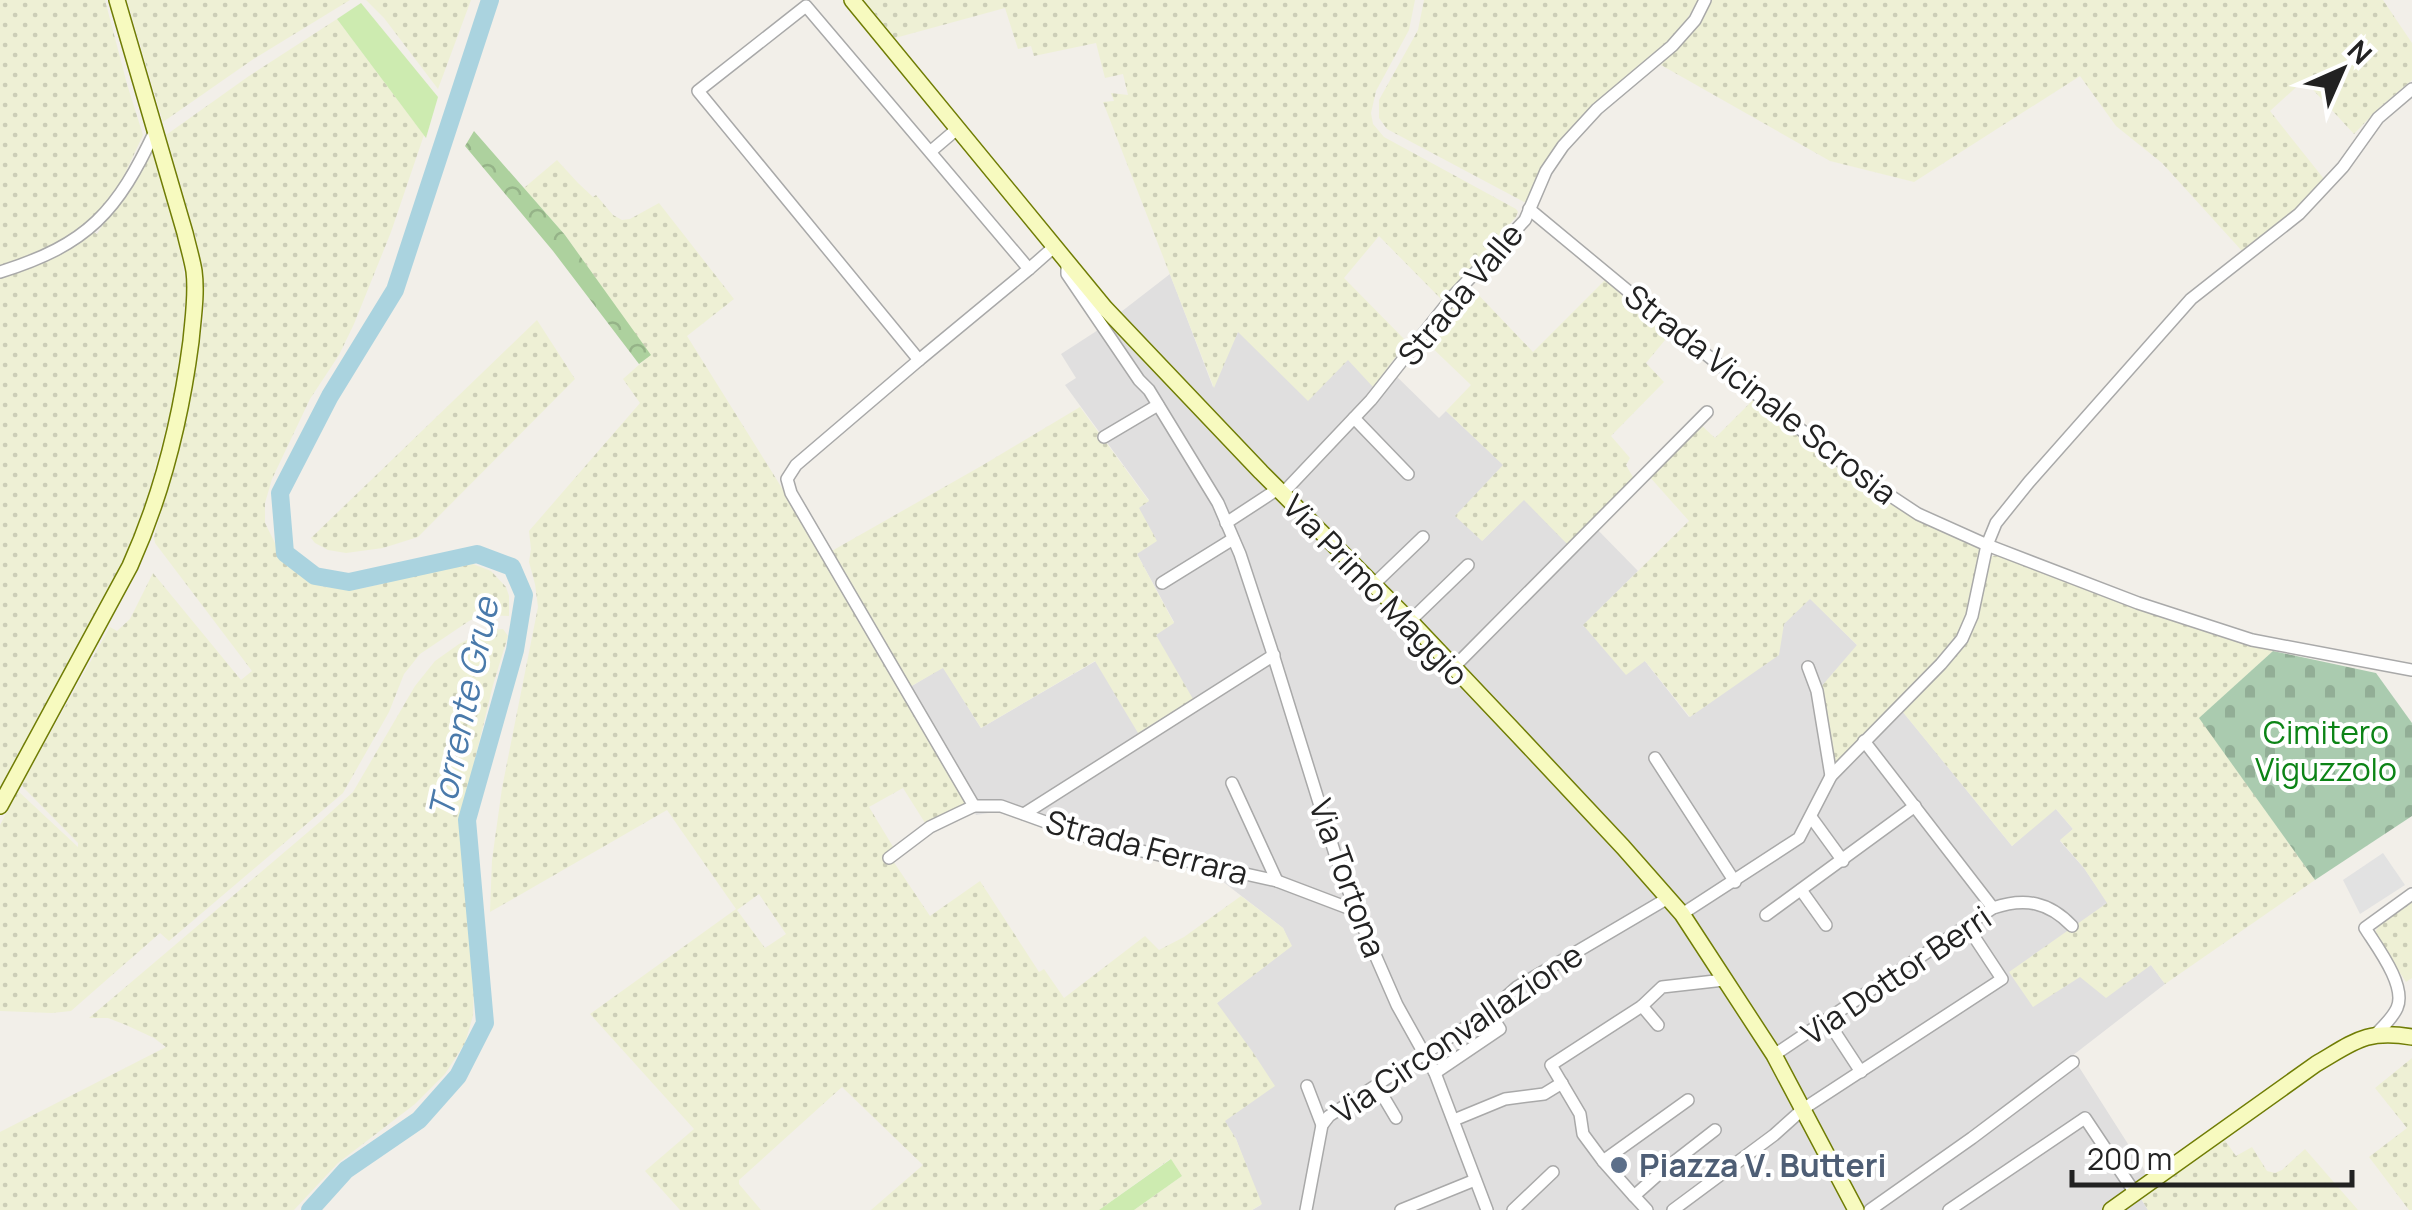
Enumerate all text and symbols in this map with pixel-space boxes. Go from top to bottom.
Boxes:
north arrow [2292,20,2392,120]
text: N [2340,31,2381,72]
street label: Strada Valle [1387,213,1533,375]
street label: Strada Vicinale Scrosia [1616,274,1906,514]
street label: Via Primo Maggio [1273,485,1479,695]
water label: Torrente Grue [416,591,510,822]
park label: Cimitero Viguzzolo [2255,710,2397,791]
street label: Via Tortona [1299,793,1397,963]
street label: Strada Ferrara [1041,799,1253,895]
street label: Via Dottor Berri [1792,895,2000,1055]
street label: Via Circonvallazione [1323,933,1591,1133]
scale bar [2072,1125,2352,1187]
text: 200 m [2087,1138,2172,1179]
place label: Piazza V. Butteri [1639,1143,1887,1187]
marker: Piazza V. Butteri [1608,1154,1630,1176]

